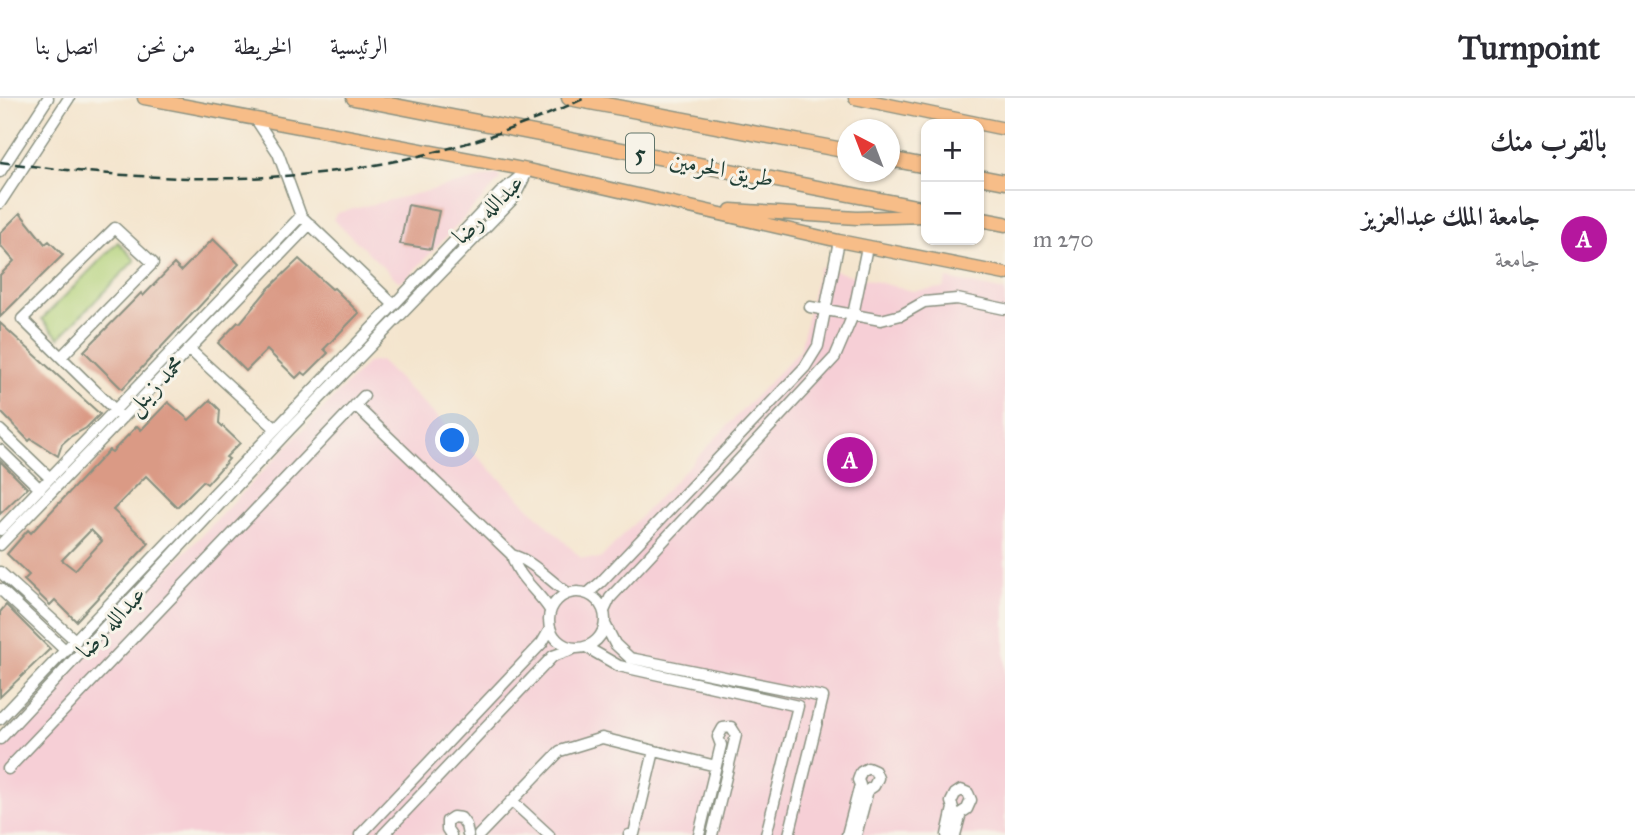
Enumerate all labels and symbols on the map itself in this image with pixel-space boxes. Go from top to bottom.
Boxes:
north arrow [837,119,900,182]
road number: 5 [626,134,654,172]
street label: طريق الحرمين [667,144,777,194]
street label: عبدالله رضا [446,167,530,251]
street label: محمد زينل [119,349,192,423]
your location [435,423,469,457]
pin: A [827,434,873,486]
street label: عبدالله رضا [70,579,152,665]

